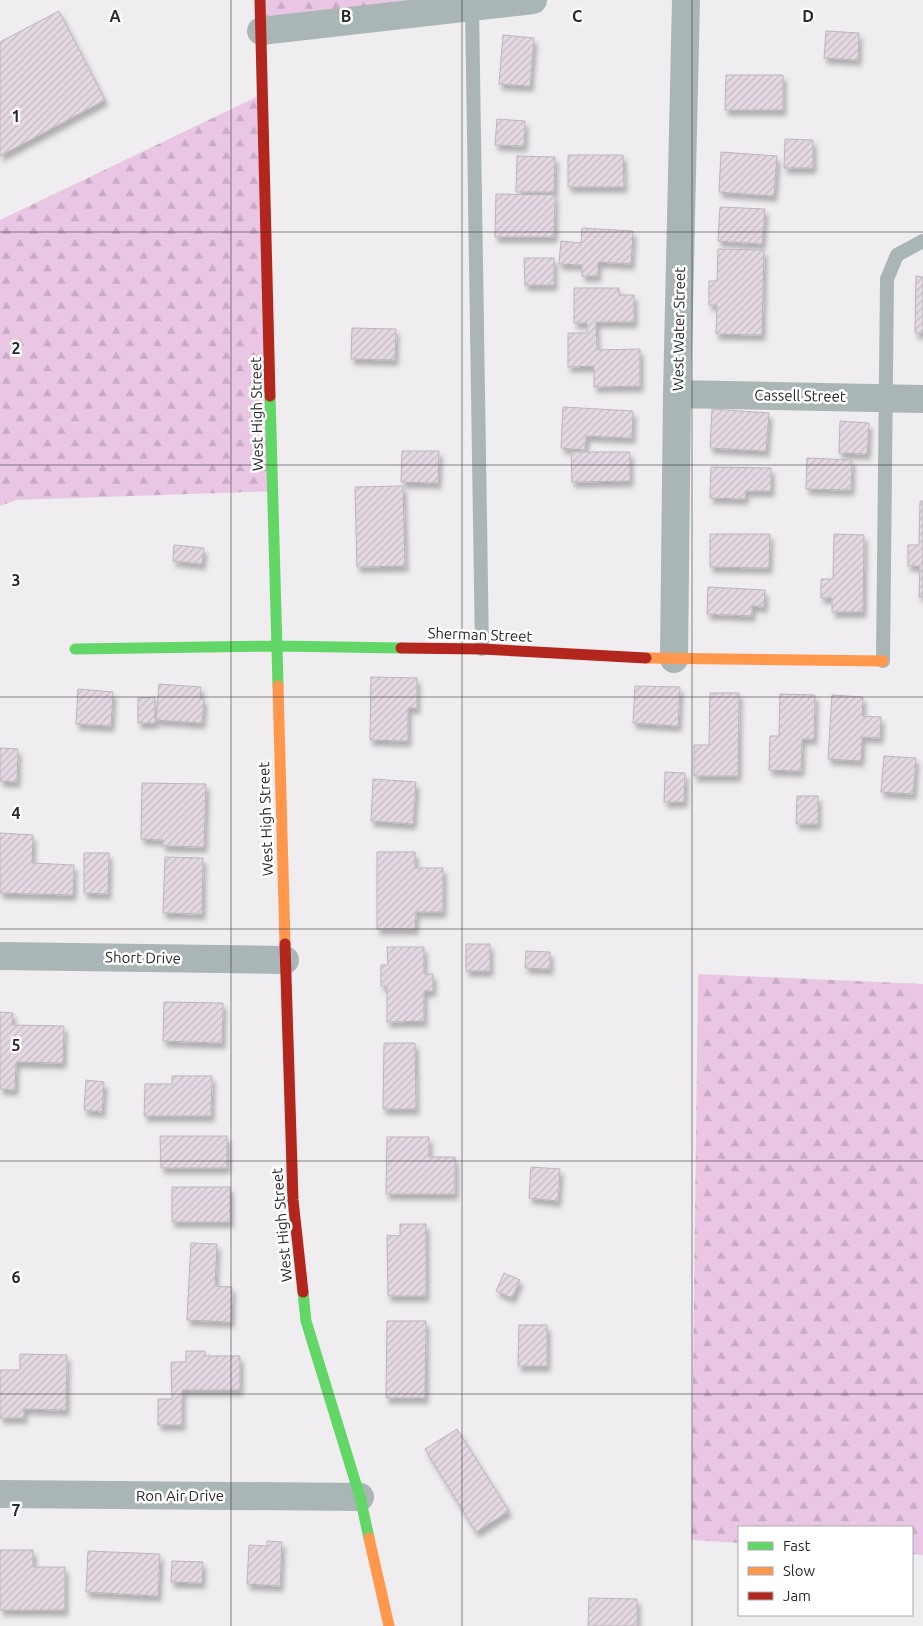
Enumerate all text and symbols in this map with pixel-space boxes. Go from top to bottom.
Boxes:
text: A [109,7,121,25]
text: B [341,7,351,25]
text: C [572,7,582,25]
text: D [802,7,814,25]
text: 1 [11,107,21,125]
street label: West Water Street [669,267,688,391]
text: 2 [11,339,21,357]
street label: West High Street [247,357,266,471]
street label: Cassell Street [754,386,846,405]
text: 3 [11,571,21,589]
street label: Sherman Street [427,624,533,645]
street label: West High Street [255,761,276,876]
text: 4 [11,804,21,822]
street label: Short Drive [105,948,181,967]
text: 5 [11,1036,21,1054]
street label: West High Street [268,1167,295,1283]
text: 6 [11,1268,21,1286]
street label: Ron Air Drive [136,1487,224,1504]
text: 7 [11,1501,21,1519]
legend [738,1526,913,1616]
text: Fast [783,1537,811,1554]
text: Slow [783,1562,816,1579]
text: Jam [783,1587,811,1604]

